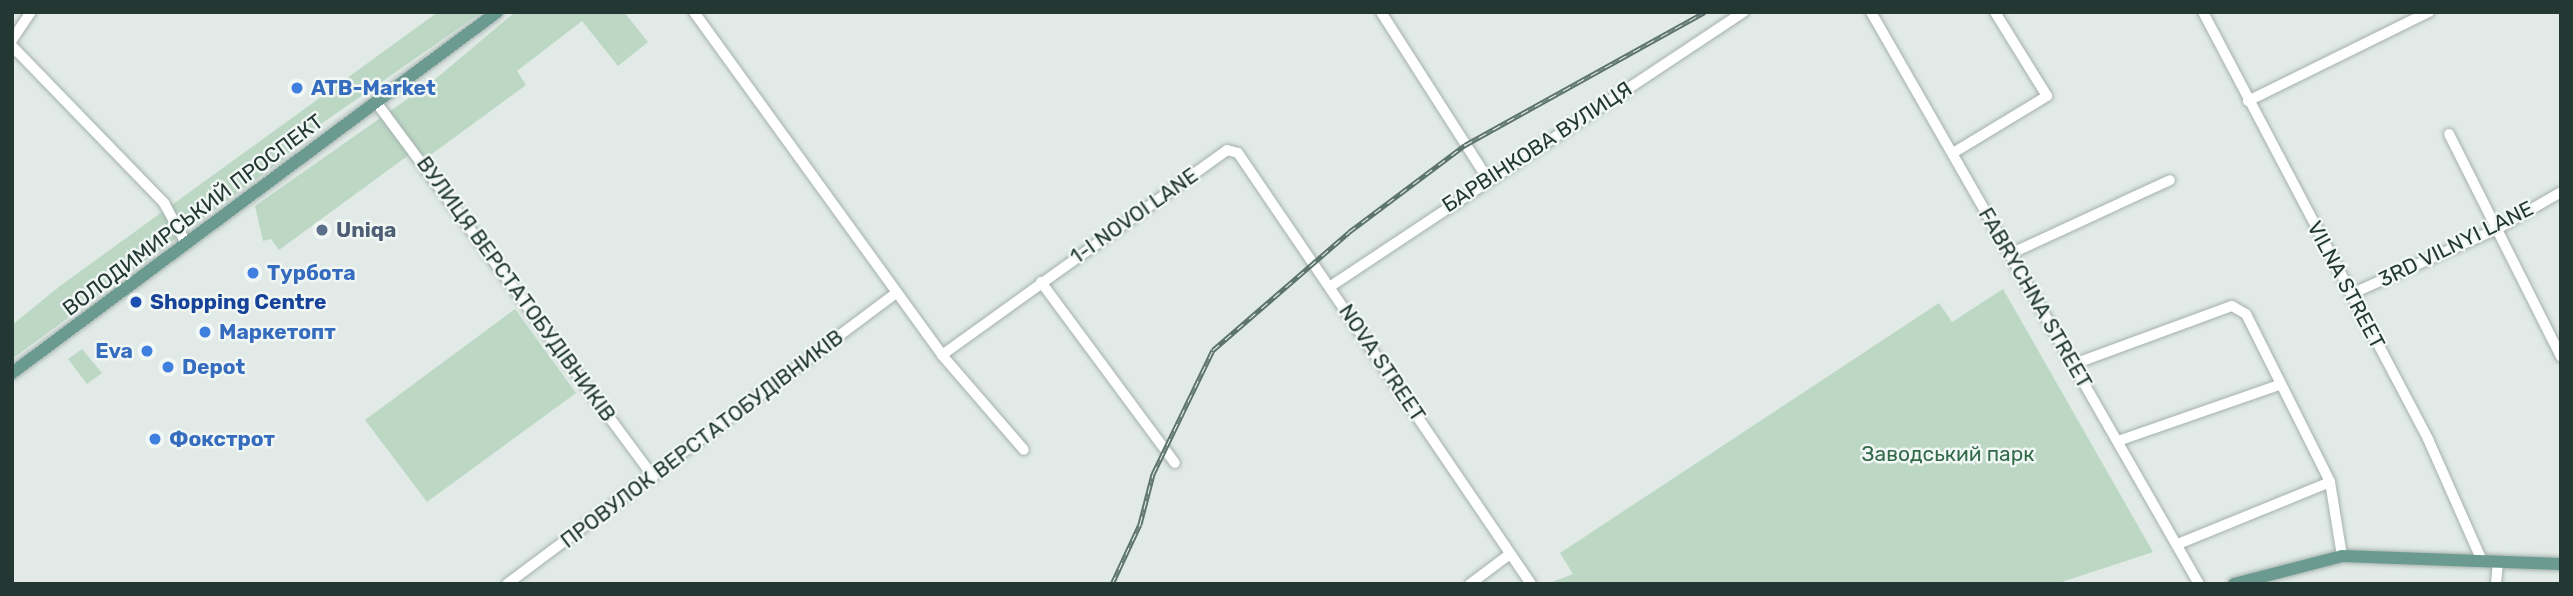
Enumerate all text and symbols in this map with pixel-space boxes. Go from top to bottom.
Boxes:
place label: ATB-Market [311,75,436,101]
street label: БАРВІНКОВА ВУЛИЦЯ [1437,76,1637,218]
marker: ATB-Market [289,80,305,96]
street label: ВОЛОДИМИРСЬКИЙ ПРОСПЕКТ [58,109,328,321]
street label: ВУЛИЦЯ ВЕРСТАТОБУДІВНИКІВ [411,152,621,426]
street label: 1-I NOVOI LANE [1065,163,1203,269]
street label: 3RD VILNYI LANE [2374,196,2538,292]
street label: FABRYCHNA STREET [1973,203,2097,393]
place label: Uniqa [336,217,396,243]
street label: VILNA STREET [2302,217,2390,353]
marker: Uniqa [314,222,330,238]
place label: Турбота [267,260,356,286]
marker: Турбота [245,265,261,281]
place label: Shopping Centre [150,289,327,315]
marker: Shopping Centre [128,294,144,310]
street label: NOVA STREET [1333,299,1431,427]
place label: Маркетопт [219,319,336,345]
marker: Маркетопт [197,324,213,340]
street label: ПРОВУЛОК ВЕРСТАТОБУДІВНИКІВ [556,324,848,554]
place label: Eva [95,338,133,364]
marker: Eva [139,343,155,359]
place label: Depot [182,354,245,380]
marker: Depot [160,359,176,375]
place label: Фокстрот [169,426,275,452]
marker: Фокстрот [147,431,163,447]
park label: Заводський парк [1862,441,2034,467]

